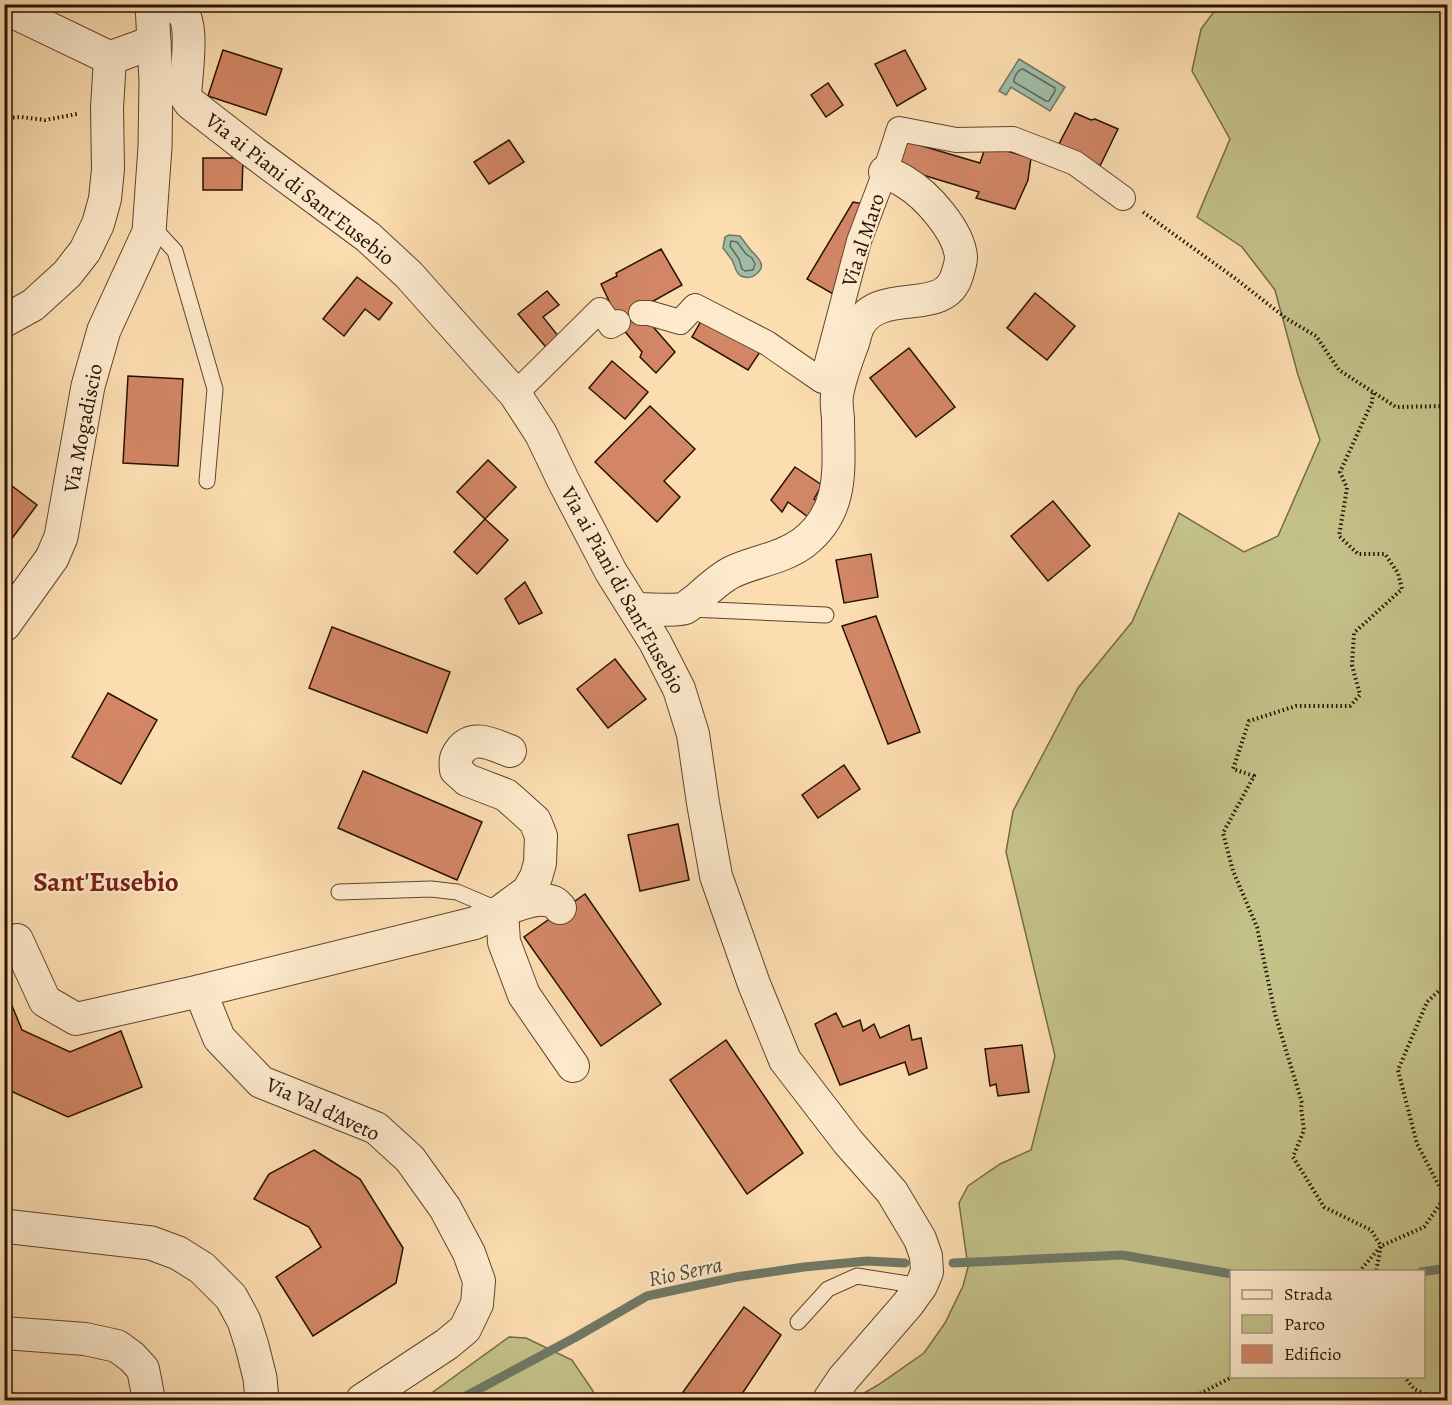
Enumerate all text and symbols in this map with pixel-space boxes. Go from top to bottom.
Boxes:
street label: Via ai Piani di Sant'Eusebio [199,106,400,272]
street label: Via al Maro [834,190,891,291]
street label: Via Mogadiscio [57,361,109,496]
street label: Via ai Piani di Sant'Eusebio [554,481,692,699]
district label: Sant'Eusebio [33,864,179,900]
street label: Via Val d'Aveto [261,1070,384,1148]
water label: Rio Serra [645,1250,725,1294]
legend [1230,1270,1425,1378]
text: Strada [1284,1282,1333,1306]
text: Parco [1284,1312,1325,1336]
text: Edificio [1284,1342,1341,1366]

